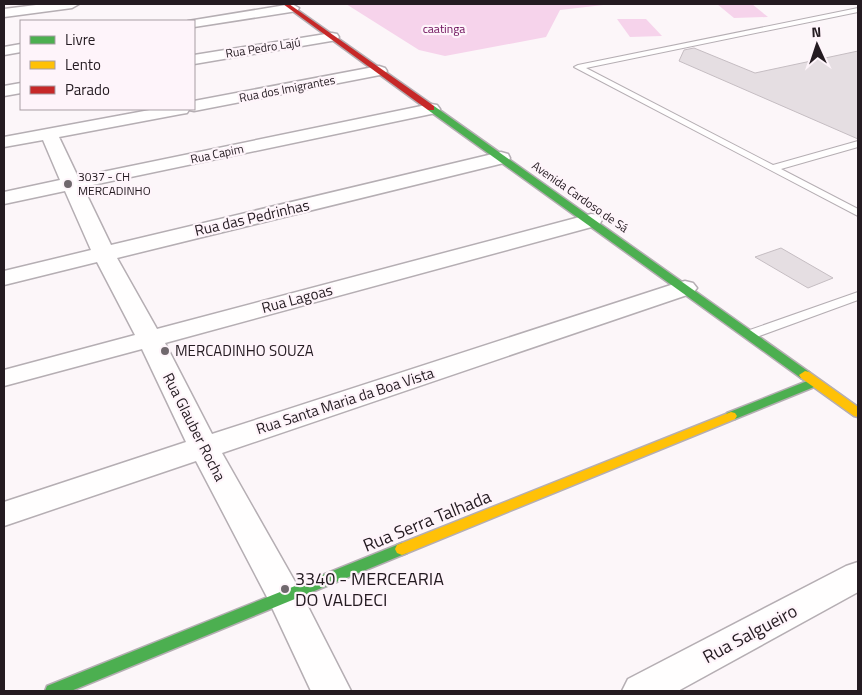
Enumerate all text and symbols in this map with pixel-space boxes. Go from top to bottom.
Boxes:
park label: caatinga [423,19,465,38]
legend [20,20,195,110]
north arrow [792,20,842,70]
text: N [811,21,822,42]
text: Livre [65,28,95,51]
street label: Rua Pedro Lajú [224,32,302,63]
text: Lento [65,53,101,76]
street label: Rua dos Imigrantes [237,70,337,107]
text: Parado [65,78,110,101]
street label: Rua Capim [189,139,245,168]
street label: Avenida Cardoso de Sá [528,156,632,237]
place label: 3037 - CH MERCADINHO [78,167,151,200]
marker: 3037 - CH MERCADINHO [62,178,74,190]
street label: Rua das Pedrinhas [192,193,312,242]
street label: Rua Lagoas [259,278,335,319]
place label: MERCADINHO SOUZA [175,339,314,362]
marker: MERCADINHO SOUZA [159,345,171,357]
street label: Rua Santa Maria da Boa Vista [253,361,437,440]
street label: Rua Glauber Rocha [157,368,232,486]
street label: Rua Serra Talhada [359,483,495,559]
place label: 3340 - MERCEARIA DO VALDECI [295,565,444,613]
marker: 3340 - MERCEARIA DO VALDECI [279,583,291,595]
street label: Rua Salgueiro [698,597,802,670]

